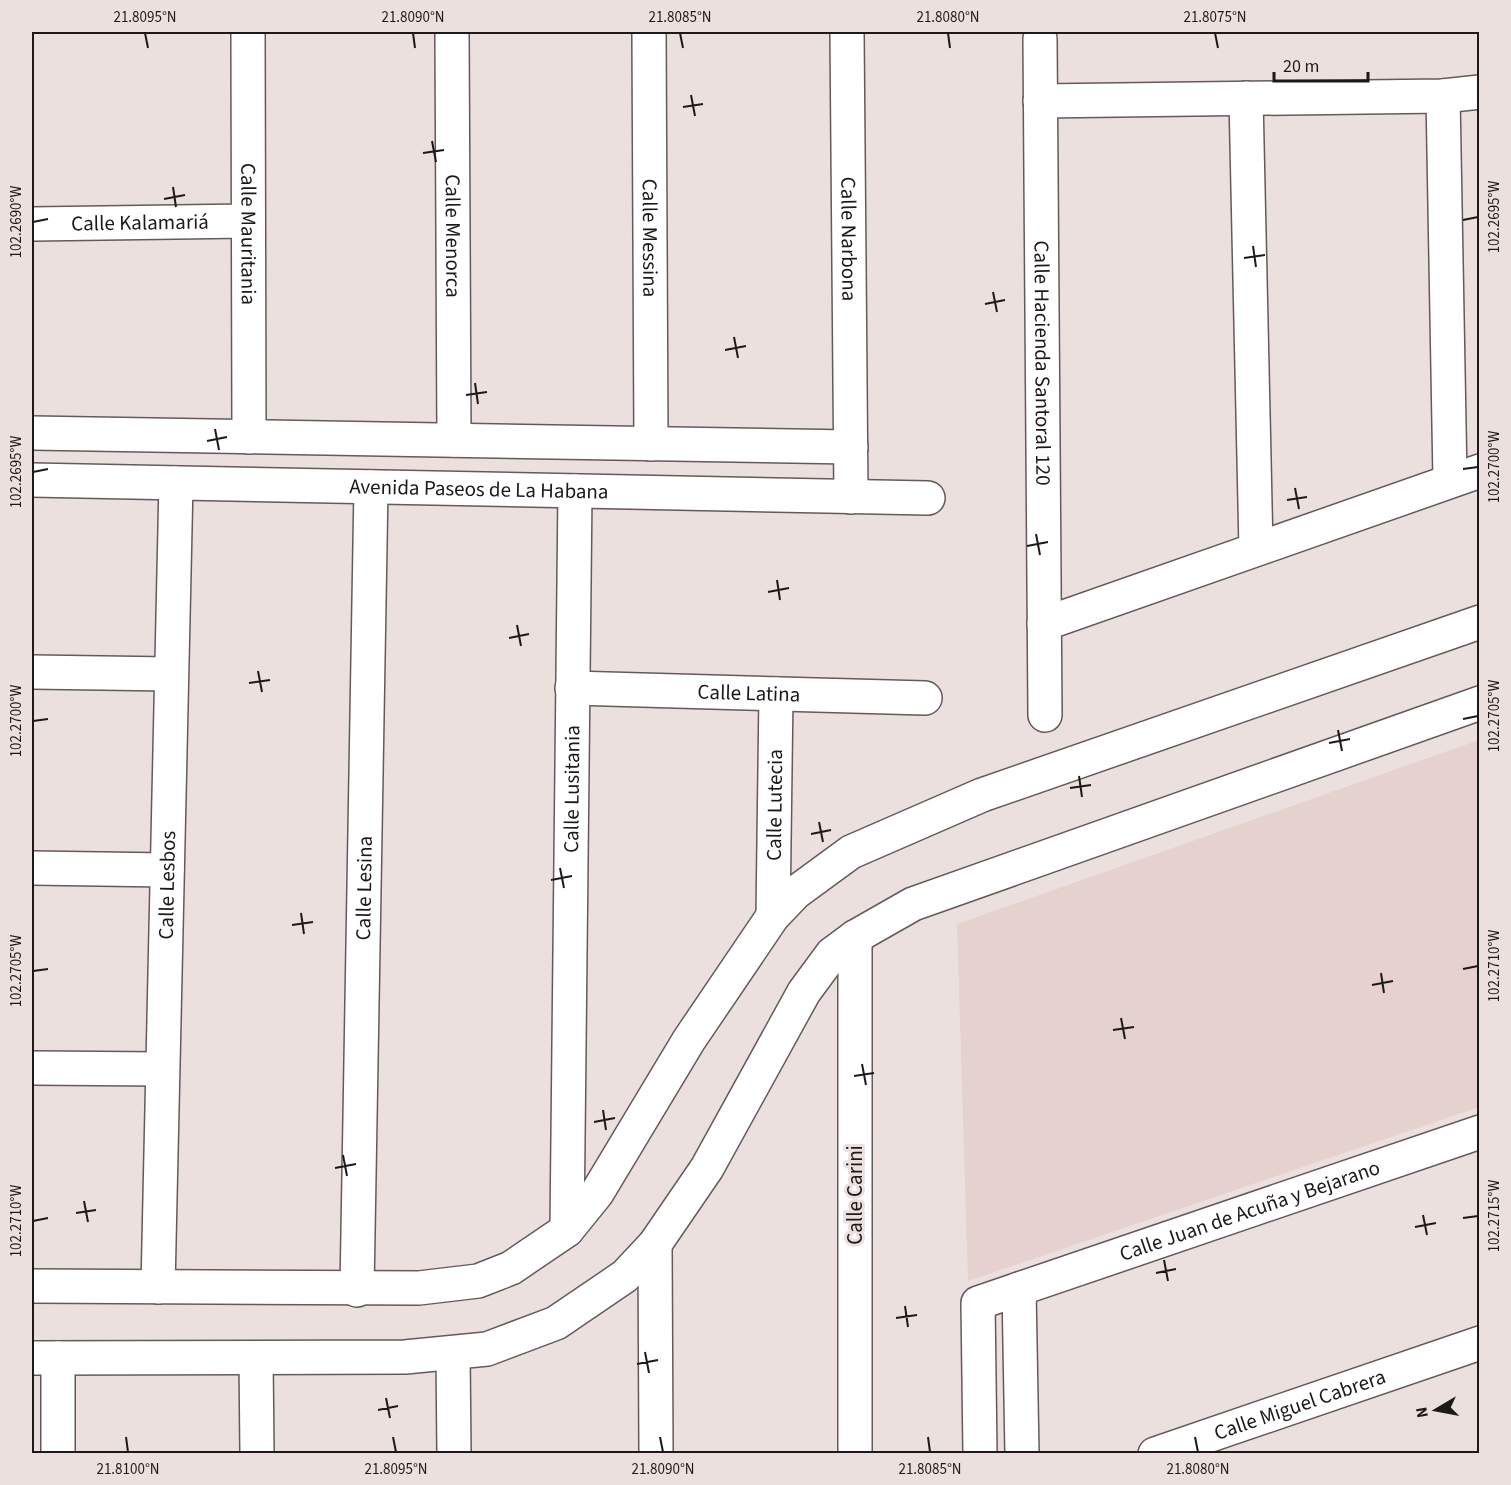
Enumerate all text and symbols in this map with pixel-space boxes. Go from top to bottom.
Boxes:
text: 21.8095°N [113,7,177,28]
text: 21.8090°N [381,7,445,28]
text: 21.8085°N [648,7,712,28]
text: 21.8080°N [916,7,980,28]
text: 21.8075°N [1183,7,1247,28]
scale bar [1274,45,1368,83]
text: 20 m [1283,54,1319,79]
street label: Calle Mauritania [233,163,264,305]
street label: Calle Menorca [438,174,468,298]
street label: Calle Narbona [833,177,864,301]
street label: Calle Messina [635,179,665,297]
text: 102.2695°W [1484,180,1505,253]
text: 102.2690°W [6,185,27,258]
street label: Calle Kalamariá [71,207,209,238]
street label: Calle Hacienda Santoral 120 [1026,240,1058,486]
text: 102.2700°W [1484,430,1505,503]
text: 102.2695°W [6,435,27,508]
street label: Avenida Paseos de La Habana [349,471,609,507]
street label: Calle Latina [697,677,801,709]
text: 102.2705°W [1484,679,1505,752]
text: 102.2700°W [6,684,27,757]
street label: Calle Lusitania [556,725,587,853]
street label: Calle Lutecia [759,749,790,861]
street label: Calle Lesbos [151,830,183,940]
street label: Calle Lesina [348,836,380,941]
text: 102.2710°W [1484,929,1505,1002]
text: 102.2705°W [6,934,27,1007]
street label: Calle Carini [840,1145,870,1245]
street label: Calle Juan de Acuña y Bejarano [1115,1152,1384,1269]
text: 102.2715°W [1484,1179,1505,1252]
text: 102.2710°W [6,1184,27,1257]
street label: Calle Miguel Cabrera [1210,1361,1390,1448]
north arrow [1406,1380,1466,1440]
text: N [1410,1405,1434,1420]
text: 21.8100°N [96,1459,160,1480]
text: 21.8095°N [364,1459,428,1480]
text: 21.8090°N [631,1459,695,1480]
text: 21.8085°N [898,1459,962,1480]
text: 21.8080°N [1166,1459,1230,1480]

